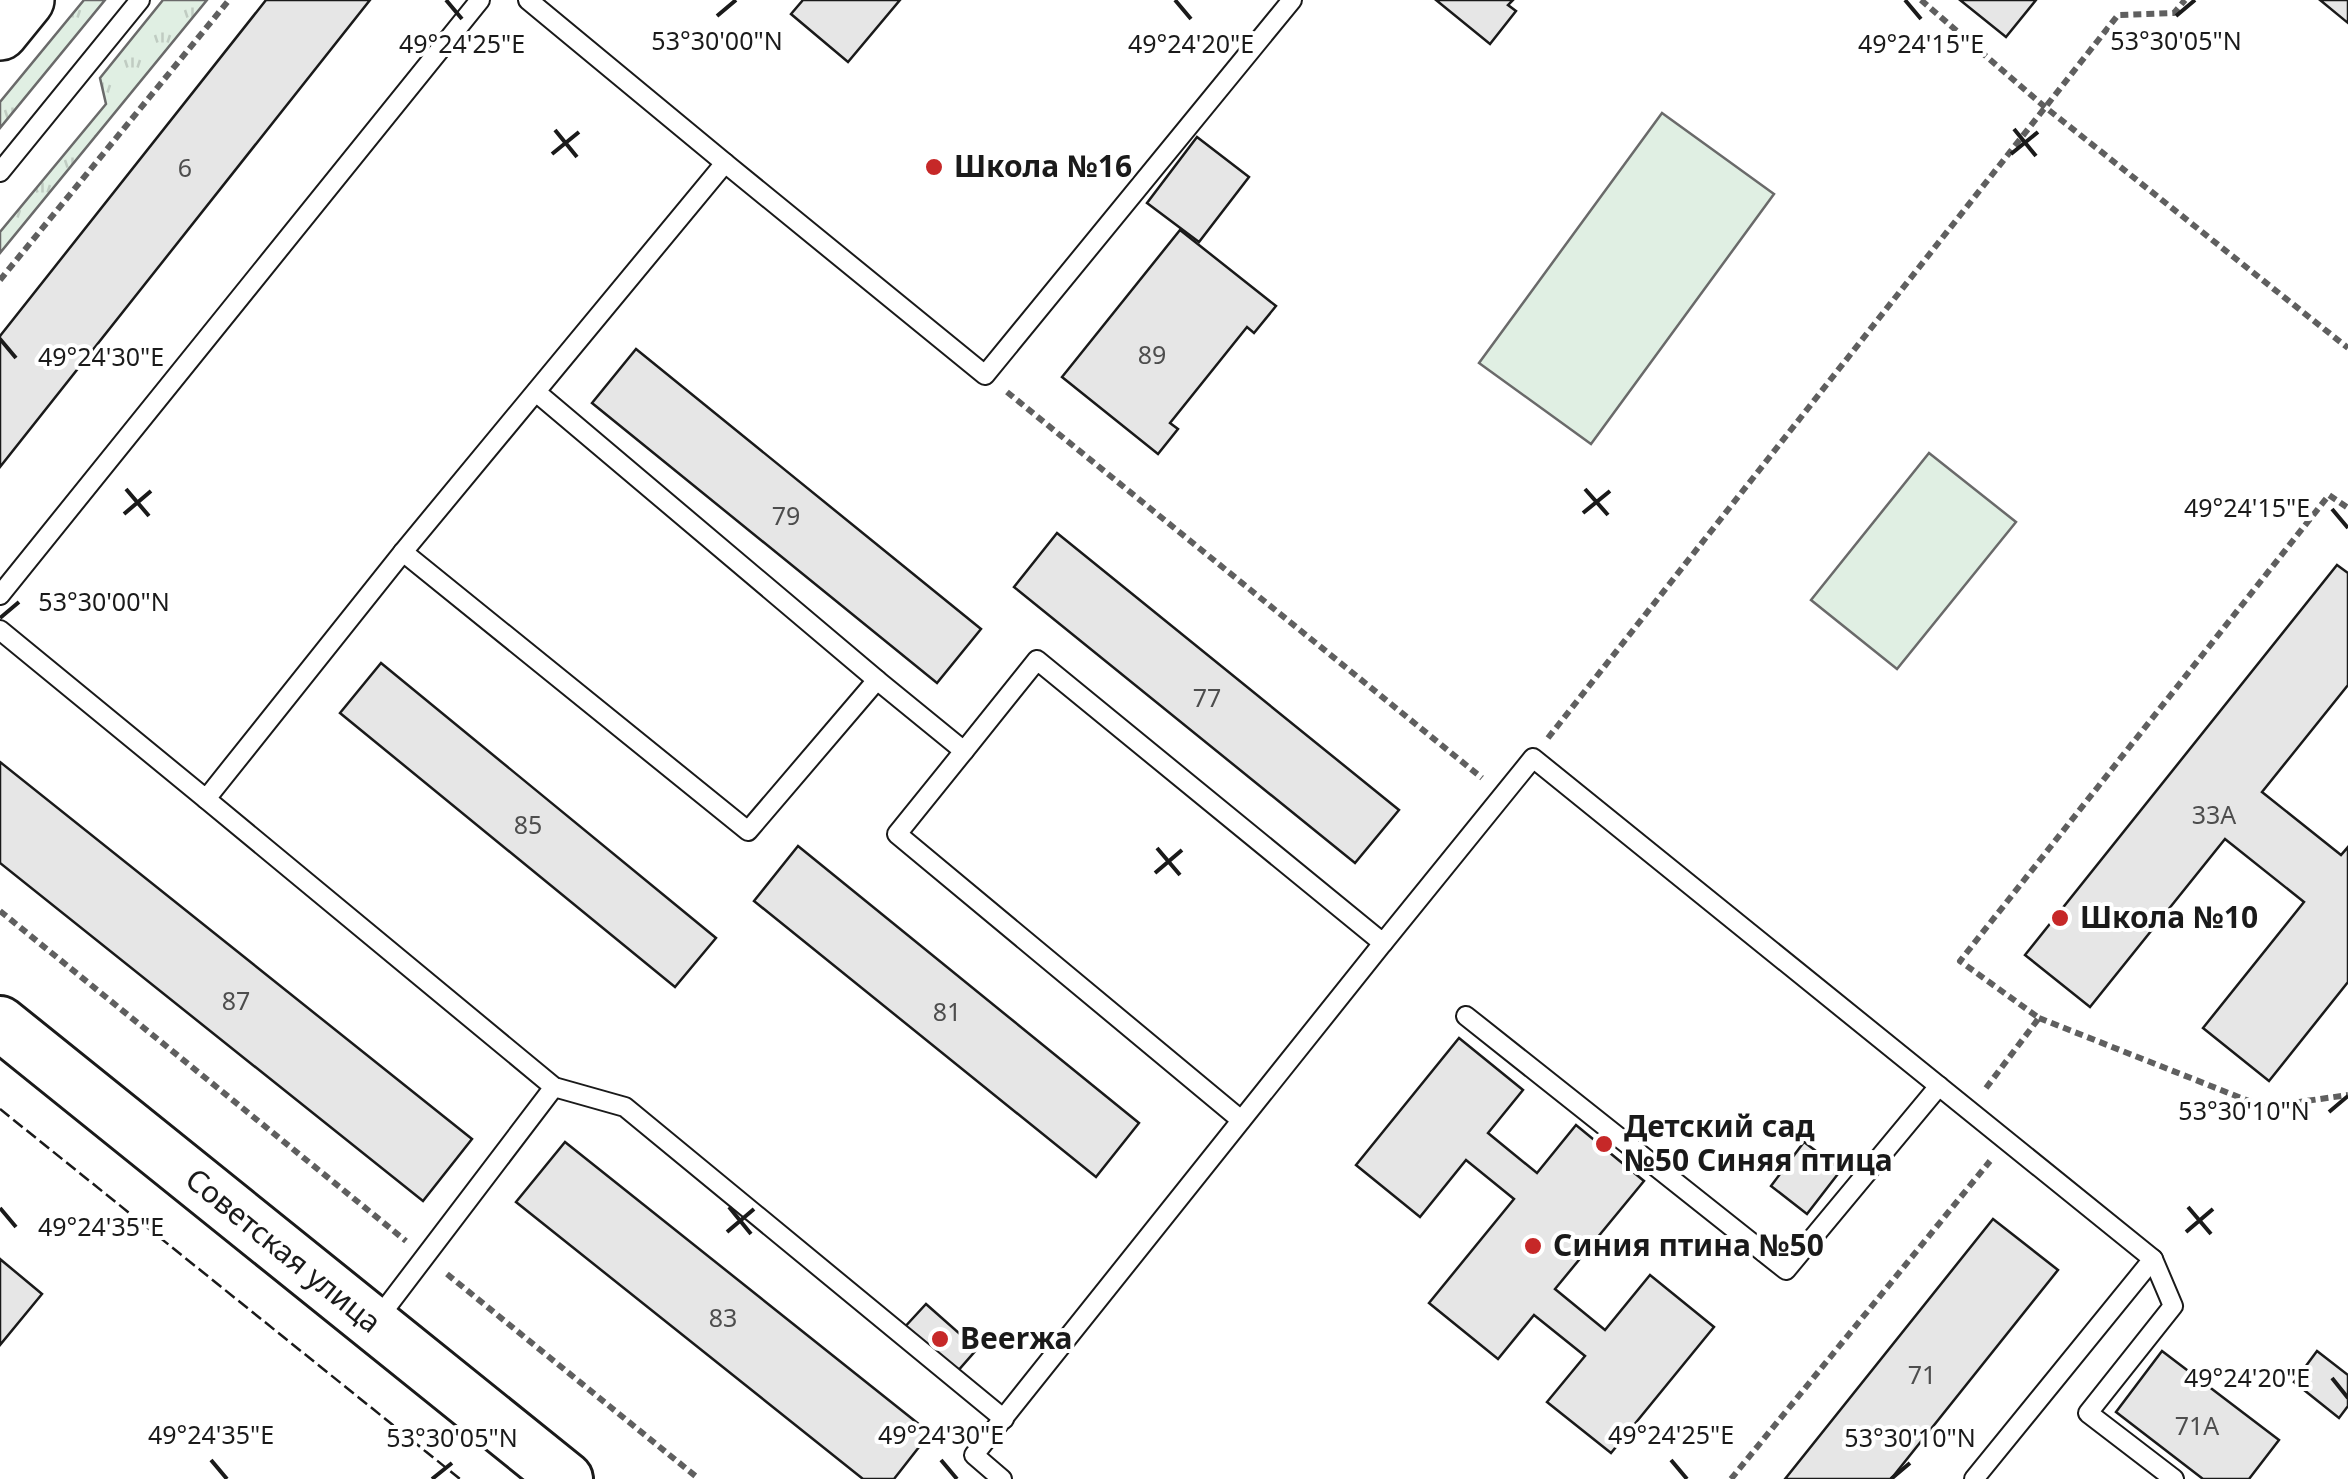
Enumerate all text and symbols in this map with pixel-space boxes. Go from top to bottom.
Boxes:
text: 53°30'00"N [651,23,783,57]
text: 53°30'05"N [2110,23,2242,57]
text: 49°24'25"E [399,26,525,60]
text: 49°24'20"E [1128,26,1254,60]
text: 49°24'15"E [1858,26,1984,60]
place label: Школа №16 [954,145,1132,186]
house number: 6 [178,150,192,184]
marker: Школа №16 [923,156,945,178]
house number: 89 [1138,337,1166,371]
text: 49°24'30"E [38,339,164,373]
text: 49°24'15"E [2184,490,2310,524]
house number: 79 [772,498,800,532]
text: 53°30'00"N [38,584,170,618]
house number: 77 [1193,680,1221,714]
house number: 33А [2192,797,2236,831]
house number: 85 [514,807,542,841]
place label: Школа №10 [2080,896,2258,937]
marker: Школа №10 [2049,907,2071,929]
house number: 87 [222,983,250,1017]
house number: 81 [933,994,961,1028]
text: 53°30'10"N [2178,1093,2310,1127]
place label: Детский сад №50 Синяя птица [1624,1105,1893,1180]
marker: Детский сад №50 Синяя птица [1593,1133,1615,1155]
street label: Советская улица [177,1158,390,1342]
text: 49°24'35"E [38,1209,164,1243]
place label: Синия птина №50 [1553,1224,1824,1265]
marker: Синия птина №50 [1522,1235,1544,1257]
house number: 83 [709,1300,737,1334]
place label: Beerжа [960,1317,1072,1358]
marker: Beerжа [929,1328,951,1350]
house number: 71 [1908,1357,1936,1391]
text: 49°24'20"E [2184,1360,2310,1394]
house number: 71А [2175,1408,2219,1442]
text: 49°24'35"E [148,1417,274,1451]
text: 49°24'30"E [878,1417,1004,1451]
text: 49°24'25"E [1608,1417,1734,1451]
text: 53°30'05"N [386,1420,518,1454]
text: 53°30'10"N [1844,1420,1976,1454]

